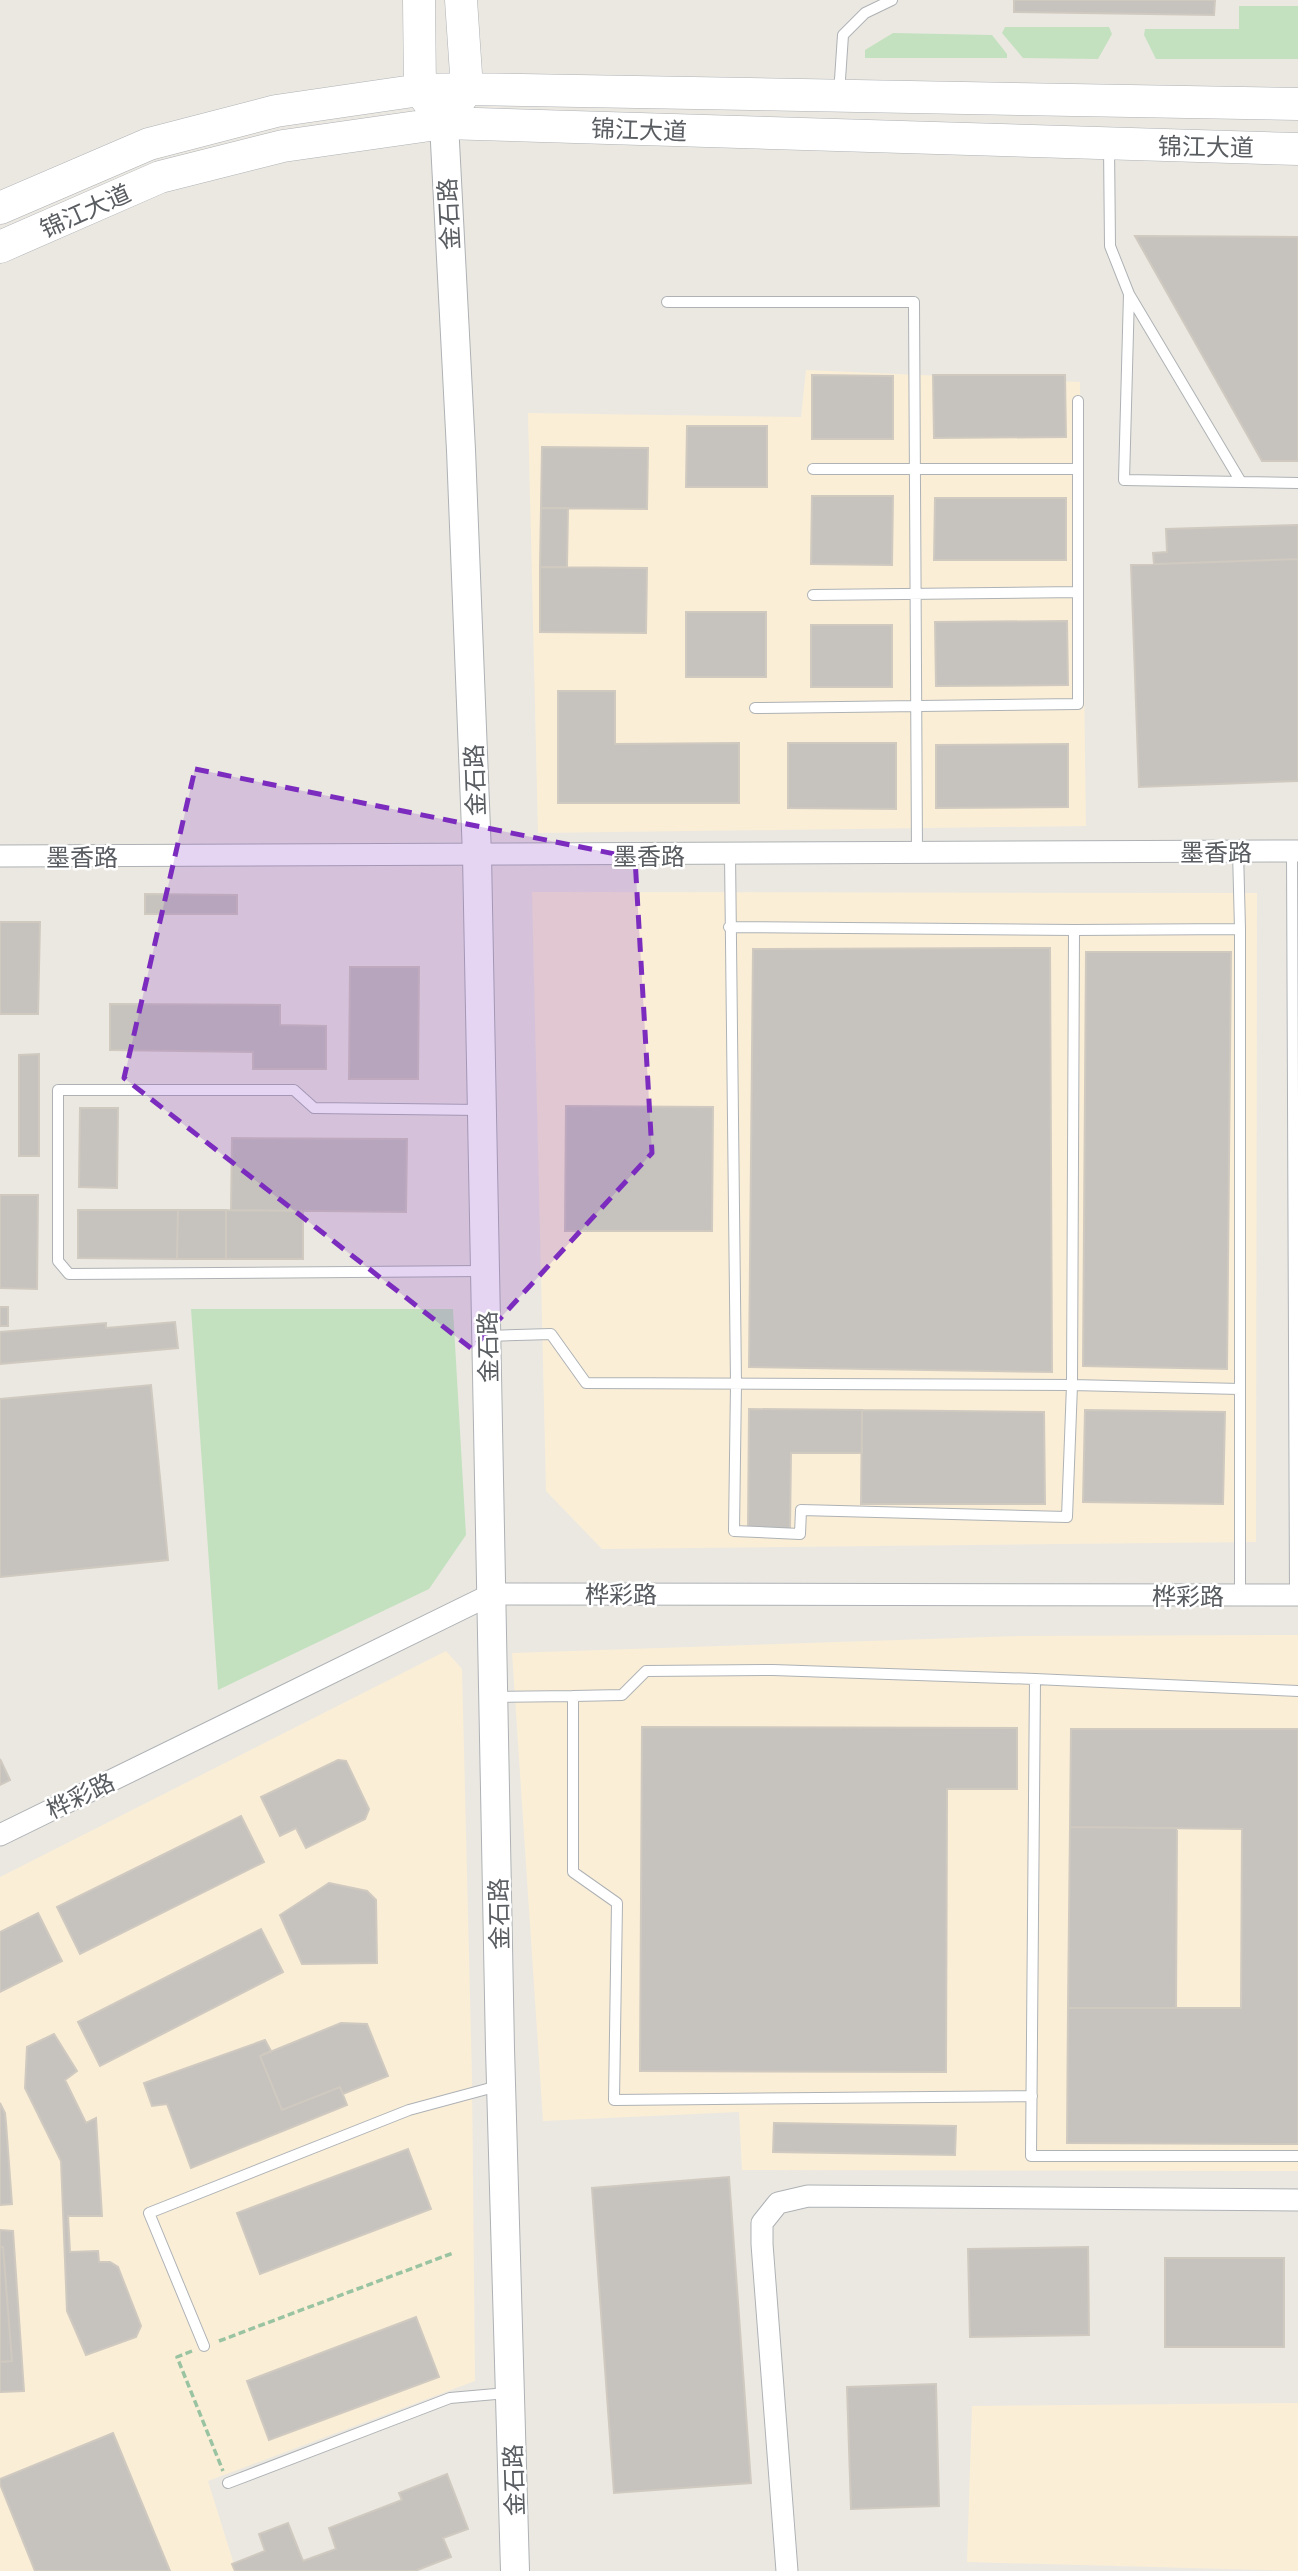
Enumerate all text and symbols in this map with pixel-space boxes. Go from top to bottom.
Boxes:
street label: 锦江大道 [591,113,687,145]
street label: 锦江大道 [1158,131,1254,161]
street label: 锦江大道 [35,177,135,243]
street label: 金石路 [432,177,464,251]
street label: 金石路 [458,744,490,816]
street label: 墨香路 [1180,837,1252,866]
street label: 墨香路 [613,841,685,870]
street label: 墨香路 [46,842,118,871]
street label: 金石路 [472,1311,502,1383]
street label: 桦彩路 [585,1579,657,1608]
street label: 桦彩路 [1152,1581,1224,1610]
street label: 桦彩路 [41,1766,119,1824]
street label: 金石路 [483,1878,513,1950]
street label: 金石路 [497,2444,529,2516]

